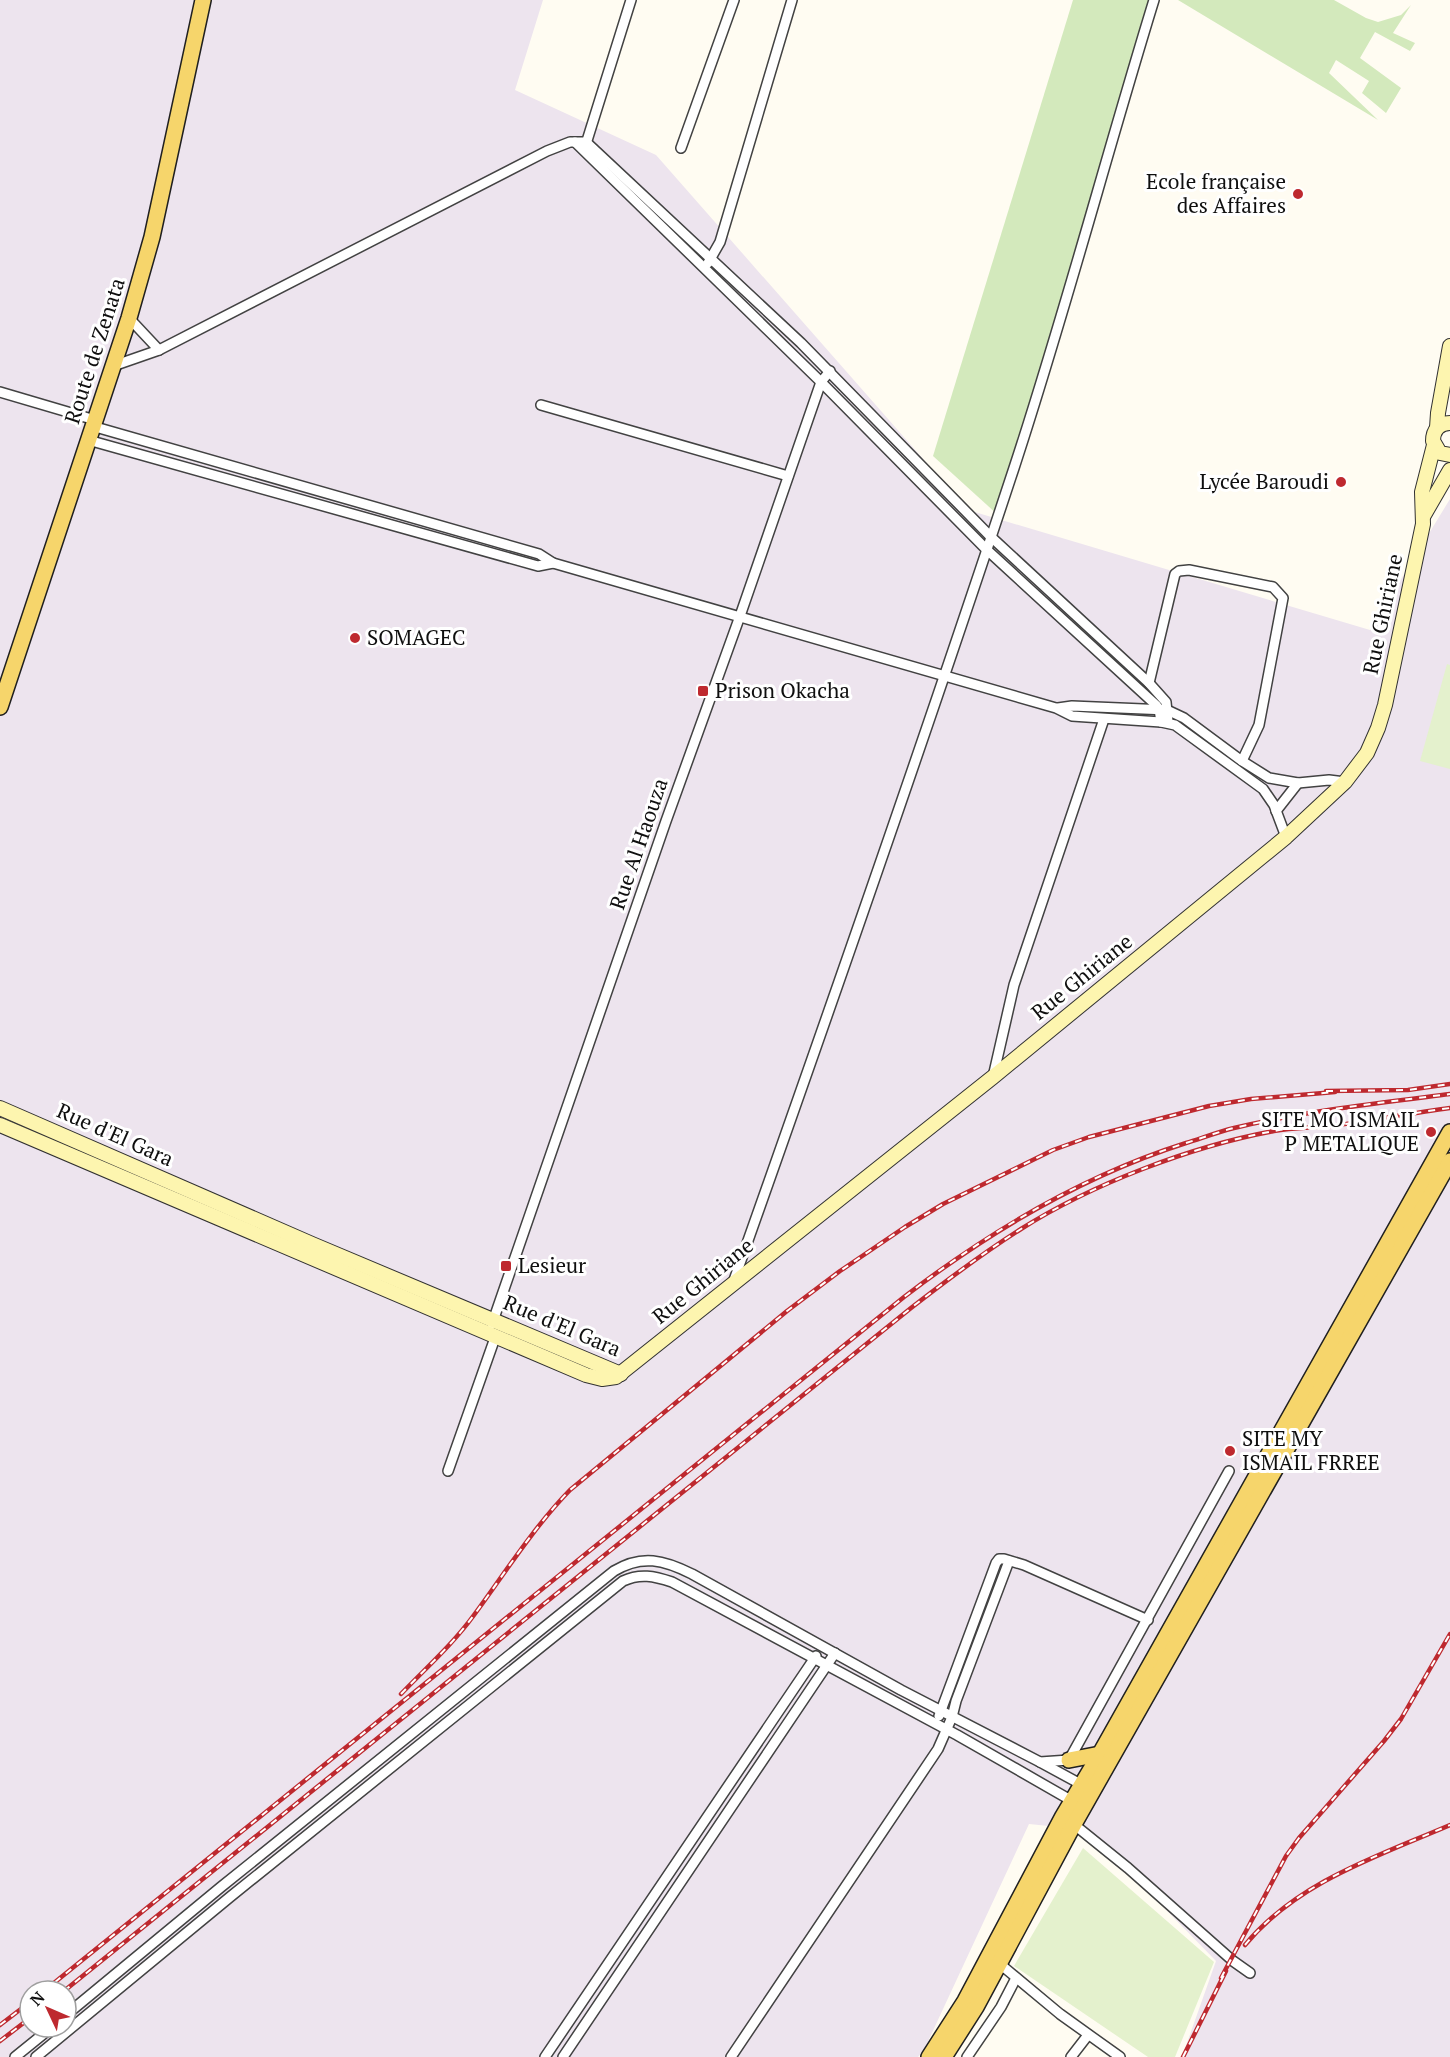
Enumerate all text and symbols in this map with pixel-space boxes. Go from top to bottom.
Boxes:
place label: Ecole française des Affaires [1146,167,1286,219]
marker: Ecole française des Affaires [1291,187,1305,201]
street label: Route de Zenata [57,274,131,427]
place label: Lycée Baroudi [1199,467,1329,495]
marker: Lycée Baroudi [1334,475,1348,489]
street label: Rue Ghiriane [1356,551,1408,676]
place label: SOMAGEC [367,623,465,651]
marker: SOMAGEC [348,631,362,645]
place label: Prison Okacha [715,676,850,704]
marker: Prison Okacha [696,684,710,698]
street label: Rue Al Haouza [603,774,674,913]
street label: Rue Ghiriane [1025,927,1138,1026]
street label: Rue d'El Gara [53,1096,178,1172]
place label: SITE MO ISMAIL P METALIQUE [1261,1105,1419,1157]
marker: SITE MO ISMAIL P METALIQUE [1424,1125,1438,1139]
street label: Rue Ghiriane [646,1231,759,1330]
place label: Lesieur [518,1251,586,1279]
marker: Lesieur [499,1259,513,1273]
street label: Rue d'El Gara [499,1288,626,1362]
place label: SITE MY ISMAIL FRREE [1242,1424,1380,1476]
marker: SITE MY ISMAIL FRREE [1223,1444,1237,1458]
north arrow [18,1979,78,2039]
text: N [25,1987,49,2011]

